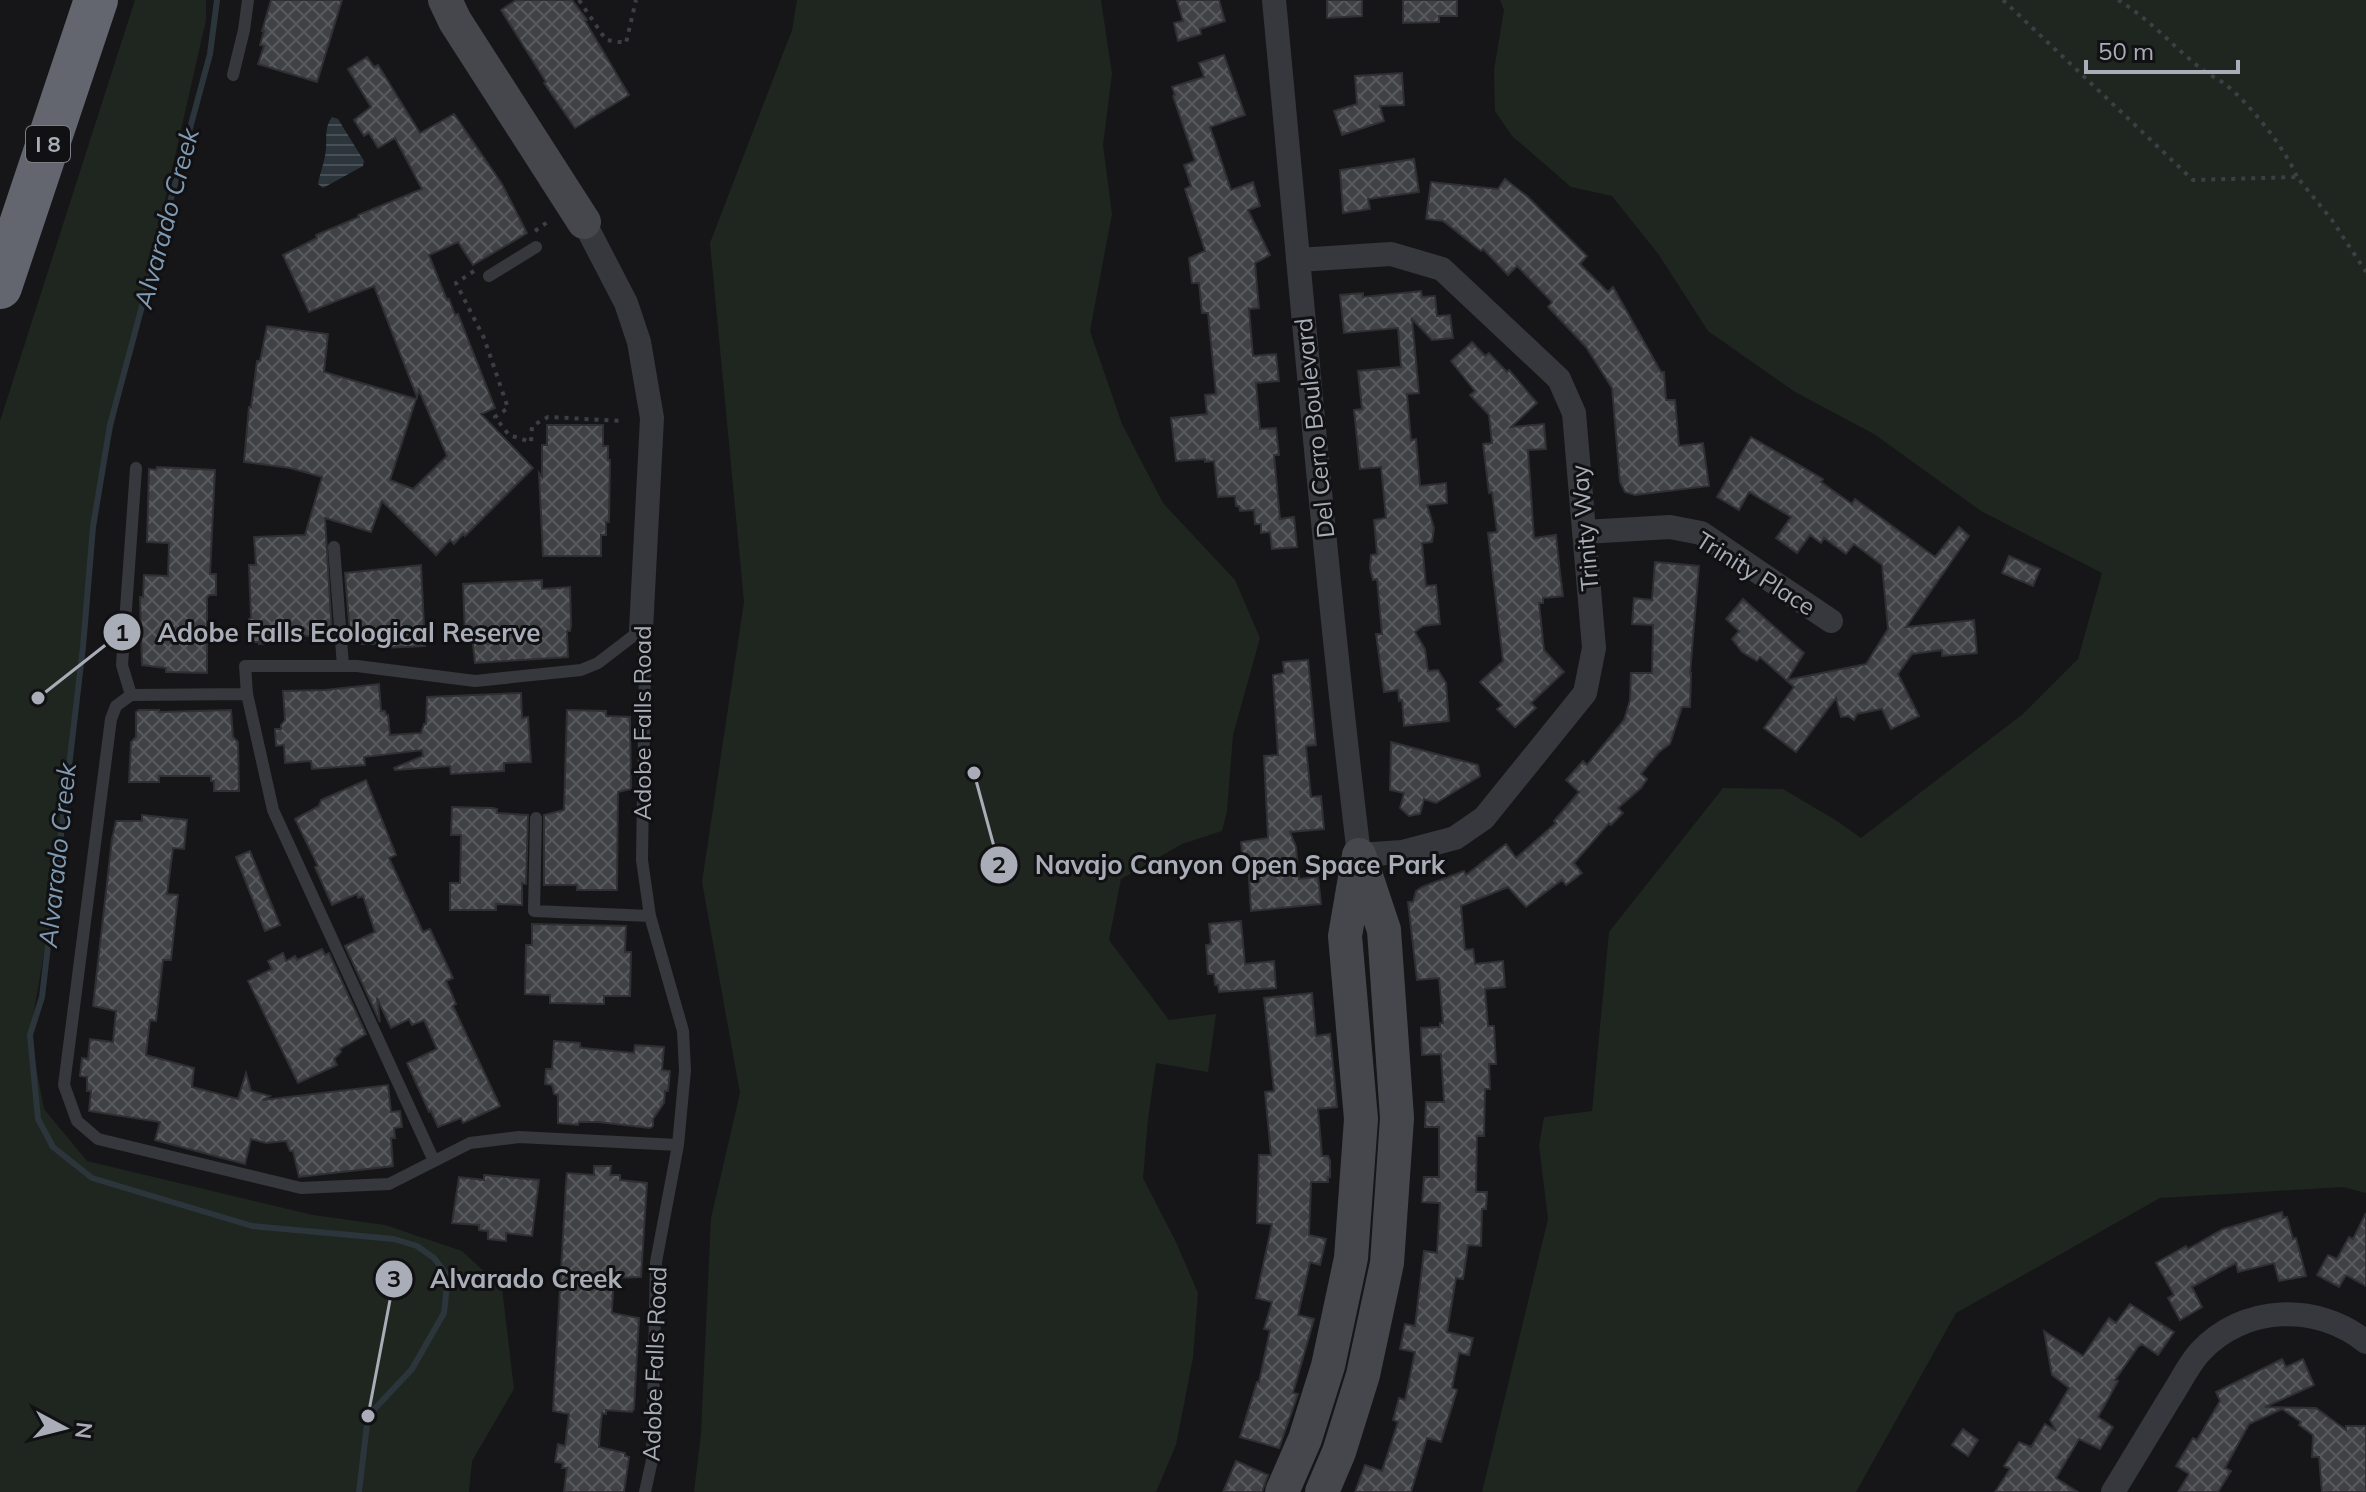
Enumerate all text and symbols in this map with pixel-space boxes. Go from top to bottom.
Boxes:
scale bar [2086,24,2238,74]
text: 50 m [2098,36,2154,66]
water label: Alvarado Creek [126,124,206,313]
road number: I 8 [26,126,70,162]
street label: Del Cerro Boulevard [1288,316,1340,540]
street label: Trinity Way [1564,463,1604,592]
street label: Trinity Place [1691,525,1821,621]
callout: Adobe Falls Ecological Reserve [102,607,557,657]
text: Adobe Falls Ecological Reserve [158,616,540,649]
text: 1 [115,617,129,647]
street label: Adobe Falls Road [627,625,657,821]
water label: Alvarado Creek [31,761,83,950]
callout: Navajo Canyon Open Space Park [979,840,1462,890]
text: Navajo Canyon Open Space Park [1035,848,1446,881]
text: 2 [992,849,1006,879]
callout: Alvarado Creek [374,1254,637,1304]
text: Alvarado Creek [430,1262,623,1295]
text: 3 [387,1263,401,1293]
street label: Adobe Falls Road [636,1266,672,1462]
north arrow [24,1388,104,1468]
text: N [69,1420,99,1440]

